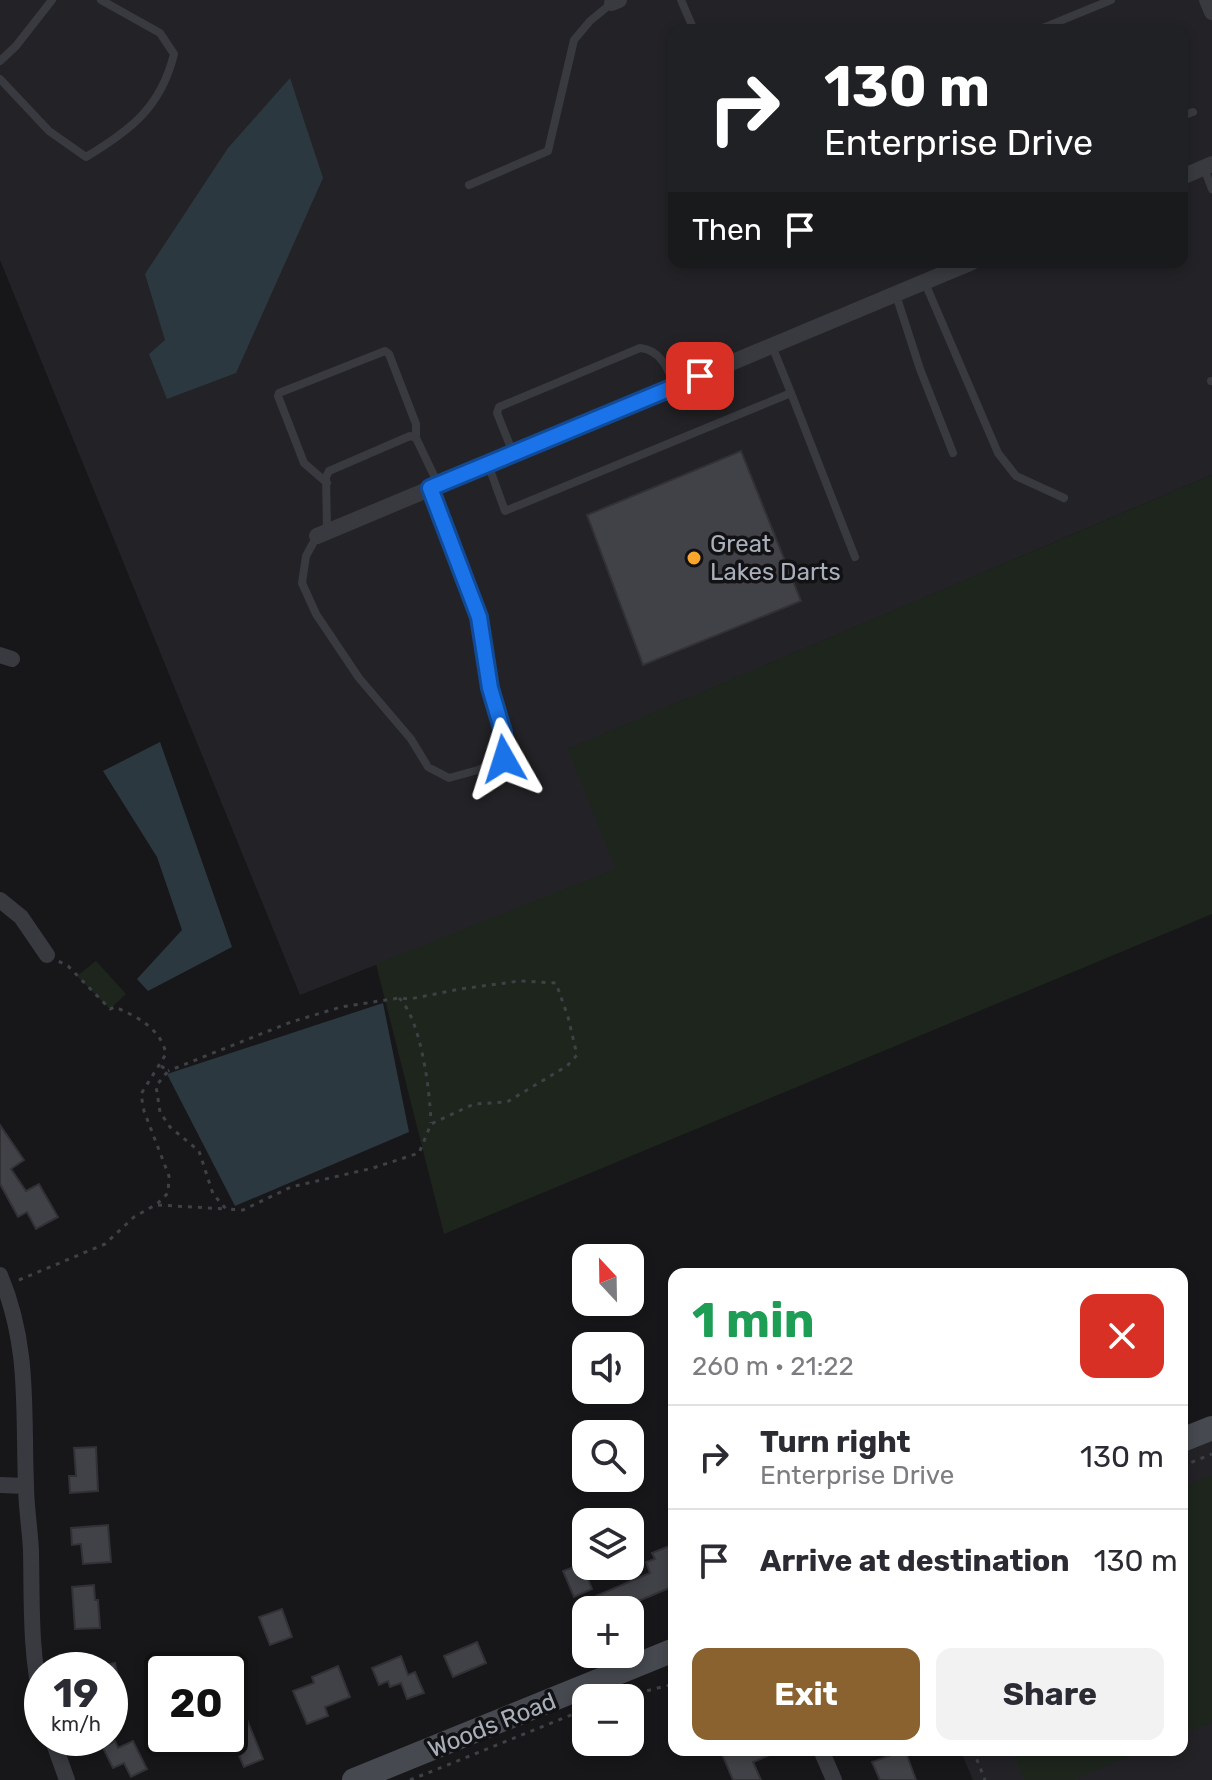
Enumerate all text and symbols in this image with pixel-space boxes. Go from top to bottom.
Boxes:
text: 130 m [824,54,990,120]
icon: right [692,56,796,160]
text: Enterprise Drive [824,121,1093,164]
icon: arrive [778,208,822,252]
text: Then [692,212,762,248]
pin [666,342,734,410]
icon: arrive [678,354,722,398]
place label: Great Lakes Darts [710,530,841,586]
marker: Great Lakes Darts [685,549,703,567]
position arrow [462,717,546,801]
north arrow [572,1244,644,1316]
map controls [572,1244,644,1756]
text: 1 min [692,1292,815,1349]
button: close [1080,1294,1164,1378]
button: sound [572,1332,644,1404]
text: 260 m · 21:22 [692,1351,854,1382]
button: search [572,1420,644,1492]
text: Turn right [760,1424,911,1460]
icon: right [692,1435,736,1479]
text: 130 m [1080,1439,1164,1475]
text: Enterprise Drive [760,1460,954,1491]
button: layers [572,1508,644,1580]
icon: arrive [692,1539,736,1583]
text: Arrive at destination [760,1543,1070,1579]
text: 130 m [1094,1543,1178,1579]
button: + [572,1596,644,1668]
button: Exit [692,1648,920,1740]
button: Share [936,1648,1164,1740]
speed limit sign: 20 [144,1652,248,1756]
text: 19 [53,1670,99,1717]
button: − [572,1684,644,1756]
street label: Woods Road [424,1687,560,1763]
text: km/h [51,1712,101,1736]

